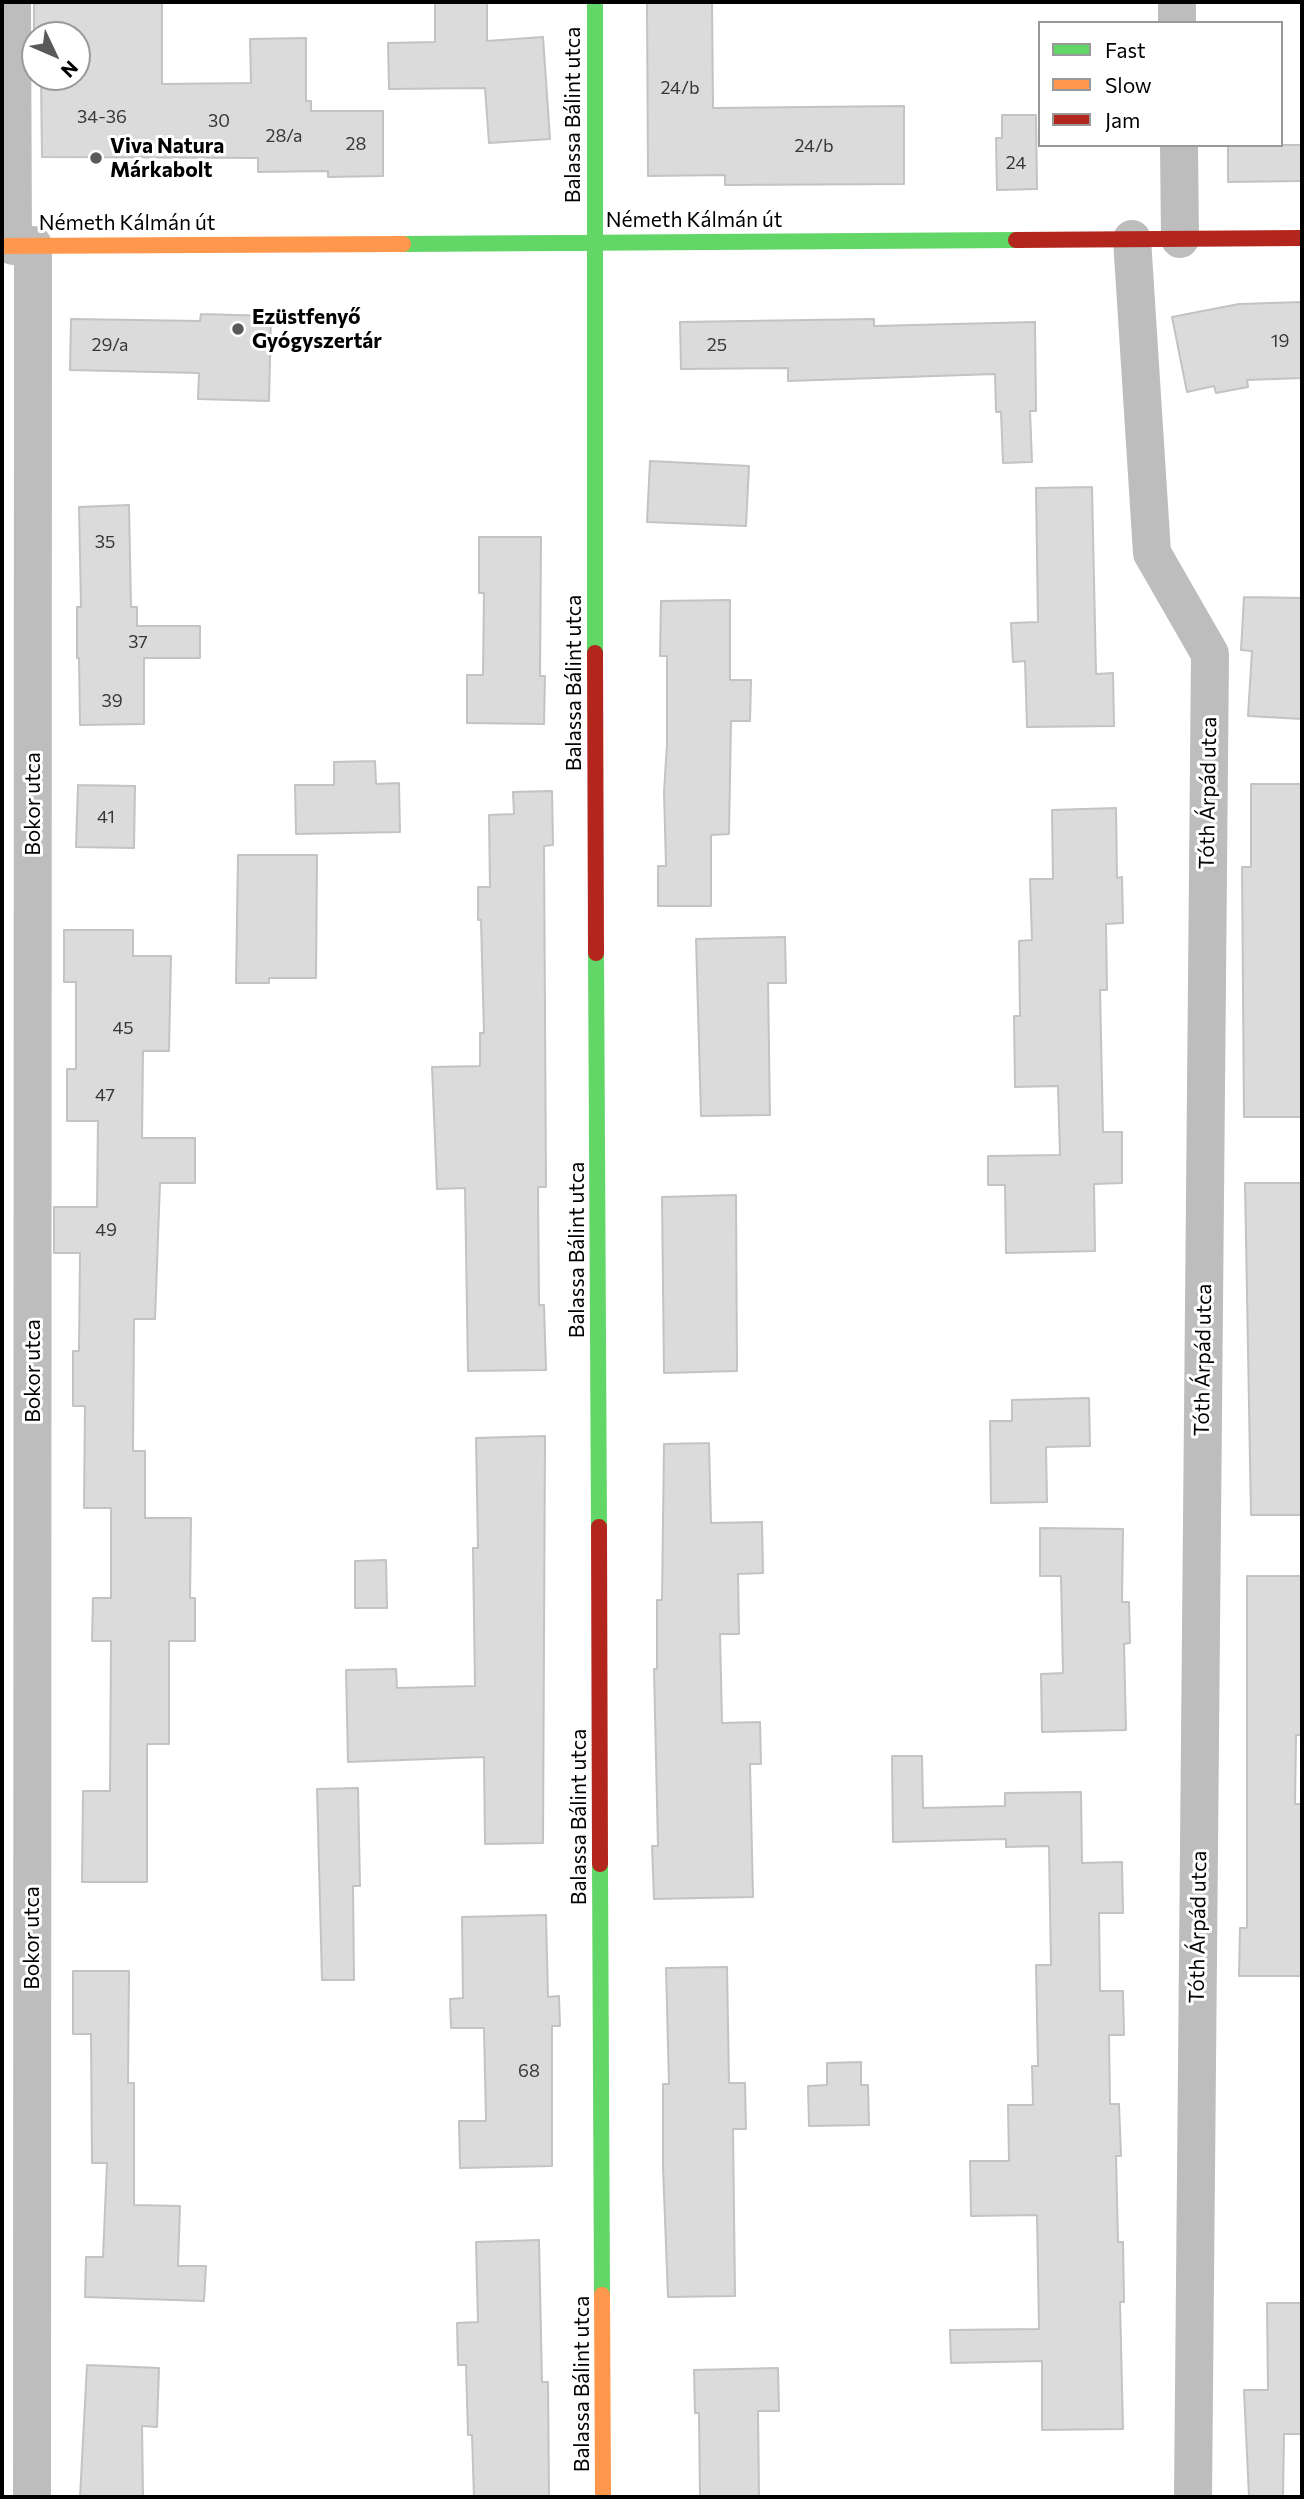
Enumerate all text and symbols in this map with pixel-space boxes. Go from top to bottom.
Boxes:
north arrow [21,21,91,91]
legend [1038,21,1283,147]
street label: Balassa Bálint utca [560,27,586,203]
text: Fast [1105,37,1146,62]
text: N [57,56,83,83]
text: Slow [1105,72,1152,97]
house number: 24/b [660,77,700,99]
house number: 34-36 [77,106,127,128]
text: Jam [1105,107,1140,132]
house number: 30 [208,110,230,132]
house number: 28/a [265,125,303,147]
place label: Viva Natura Márkabolt [110,133,224,183]
house number: 28 [346,133,366,155]
house number: 24/b [794,135,834,157]
marker: Viva Natura Márkabolt [88,150,104,166]
house number: 24 [1006,152,1026,174]
street label: Németh Kálmán út [606,207,782,233]
street label: Németh Kálmán út [39,210,215,236]
place label: Ezüstfenyő Gyógyszertár [252,304,382,354]
marker: Ezüstfenyő Gyógyszertár [230,321,246,337]
house number: 19 [1271,330,1289,352]
house number: 29/a [91,334,129,356]
house number: 25 [707,334,727,356]
house number: 35 [95,531,115,553]
street label: Balassa Bálint utca [561,595,587,771]
house number: 37 [128,631,148,653]
house number: 39 [101,690,123,712]
street label: Tóth Árpád utca [1194,716,1222,870]
street label: Bokor utca [20,752,46,856]
house number: 41 [97,806,115,828]
house number: 45 [112,1017,134,1039]
house number: 47 [95,1084,115,1106]
street label: Balassa Bálint utca [564,1162,590,1338]
house number: 49 [95,1219,117,1241]
street label: Tóth Árpád utca [1189,1283,1217,1437]
street label: Bokor utca [20,1319,46,1423]
street label: Balassa Bálint utca [566,1729,592,1905]
street label: Tóth Árpád utca [1184,1850,1212,2004]
street label: Bokor utca [19,1886,45,1990]
house number: 68 [518,2060,540,2082]
street label: Balassa Bálint utca [569,2296,595,2472]

